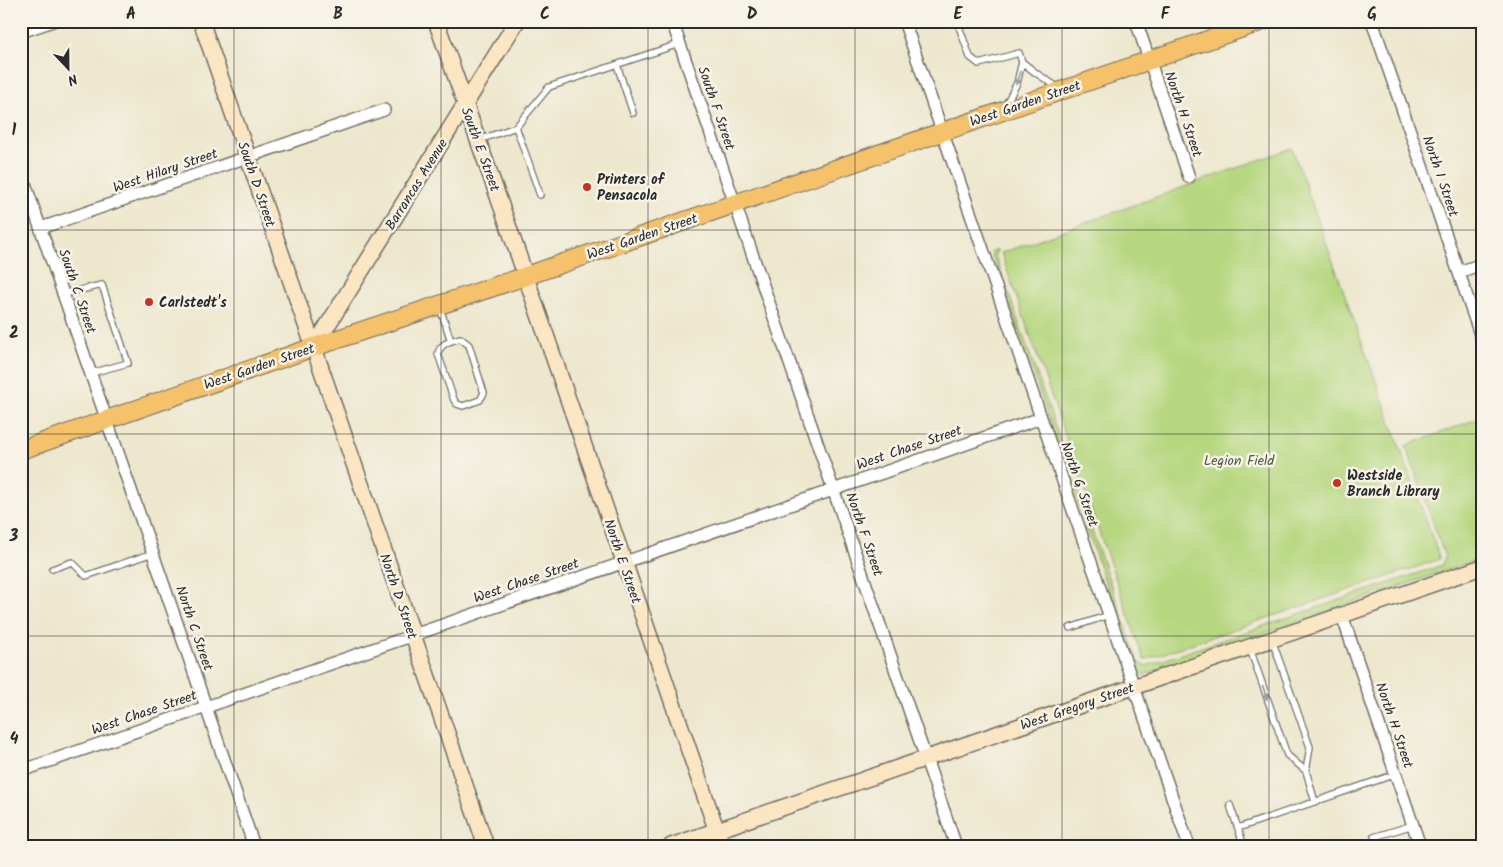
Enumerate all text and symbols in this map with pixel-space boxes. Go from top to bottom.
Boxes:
text: A [126,2,136,27]
text: B [333,2,343,27]
text: C [540,2,550,27]
text: D [747,2,758,27]
text: E [954,2,964,27]
text: F [1161,2,1171,27]
text: G [1367,2,1377,27]
north arrow [42,42,92,92]
street label: South F Street [691,63,741,154]
text: N [64,67,81,91]
street label: North H Street [1158,68,1208,161]
one-way arrow [1013,70,1021,85]
street label: West Garden Street [967,74,1084,133]
street label: South E Street [455,104,506,195]
text: 1 [12,118,17,143]
street label: North I Street [1416,133,1464,220]
street label: Barrancas Avenue [380,134,454,235]
street label: South D Street [231,139,281,231]
street label: West Hilary Street [110,143,221,199]
place label: Printers of Pensacola [597,169,666,207]
marker: Printers of Pensacola [581,181,593,193]
street label: West Garden Street [584,207,701,266]
street label: South C Street [52,246,102,337]
place label: Carlstedt's [159,292,227,314]
marker: Carlstedt's [143,296,155,308]
text: 2 [9,321,19,346]
street label: West Garden Street [201,337,318,396]
street label: West Chase Street [854,419,965,476]
street label: North G Street [1054,439,1104,530]
park label: Legion Field [1204,450,1275,472]
place label: Westside Branch Library [1347,465,1440,503]
marker: Westside Branch Library [1331,477,1343,489]
street label: North F Street [839,489,889,580]
street label: North E Street [597,516,647,607]
text: 3 [9,524,19,549]
street label: North D Street [373,551,423,643]
street label: West Chase Street [471,552,582,609]
street label: North C Street [169,583,219,674]
street label: West Gregory Street [1017,677,1138,737]
street label: North H Street [1369,679,1419,772]
street label: West Chase Street [89,684,200,741]
one-way arrow [1262,685,1269,700]
text: 4 [10,727,19,752]

